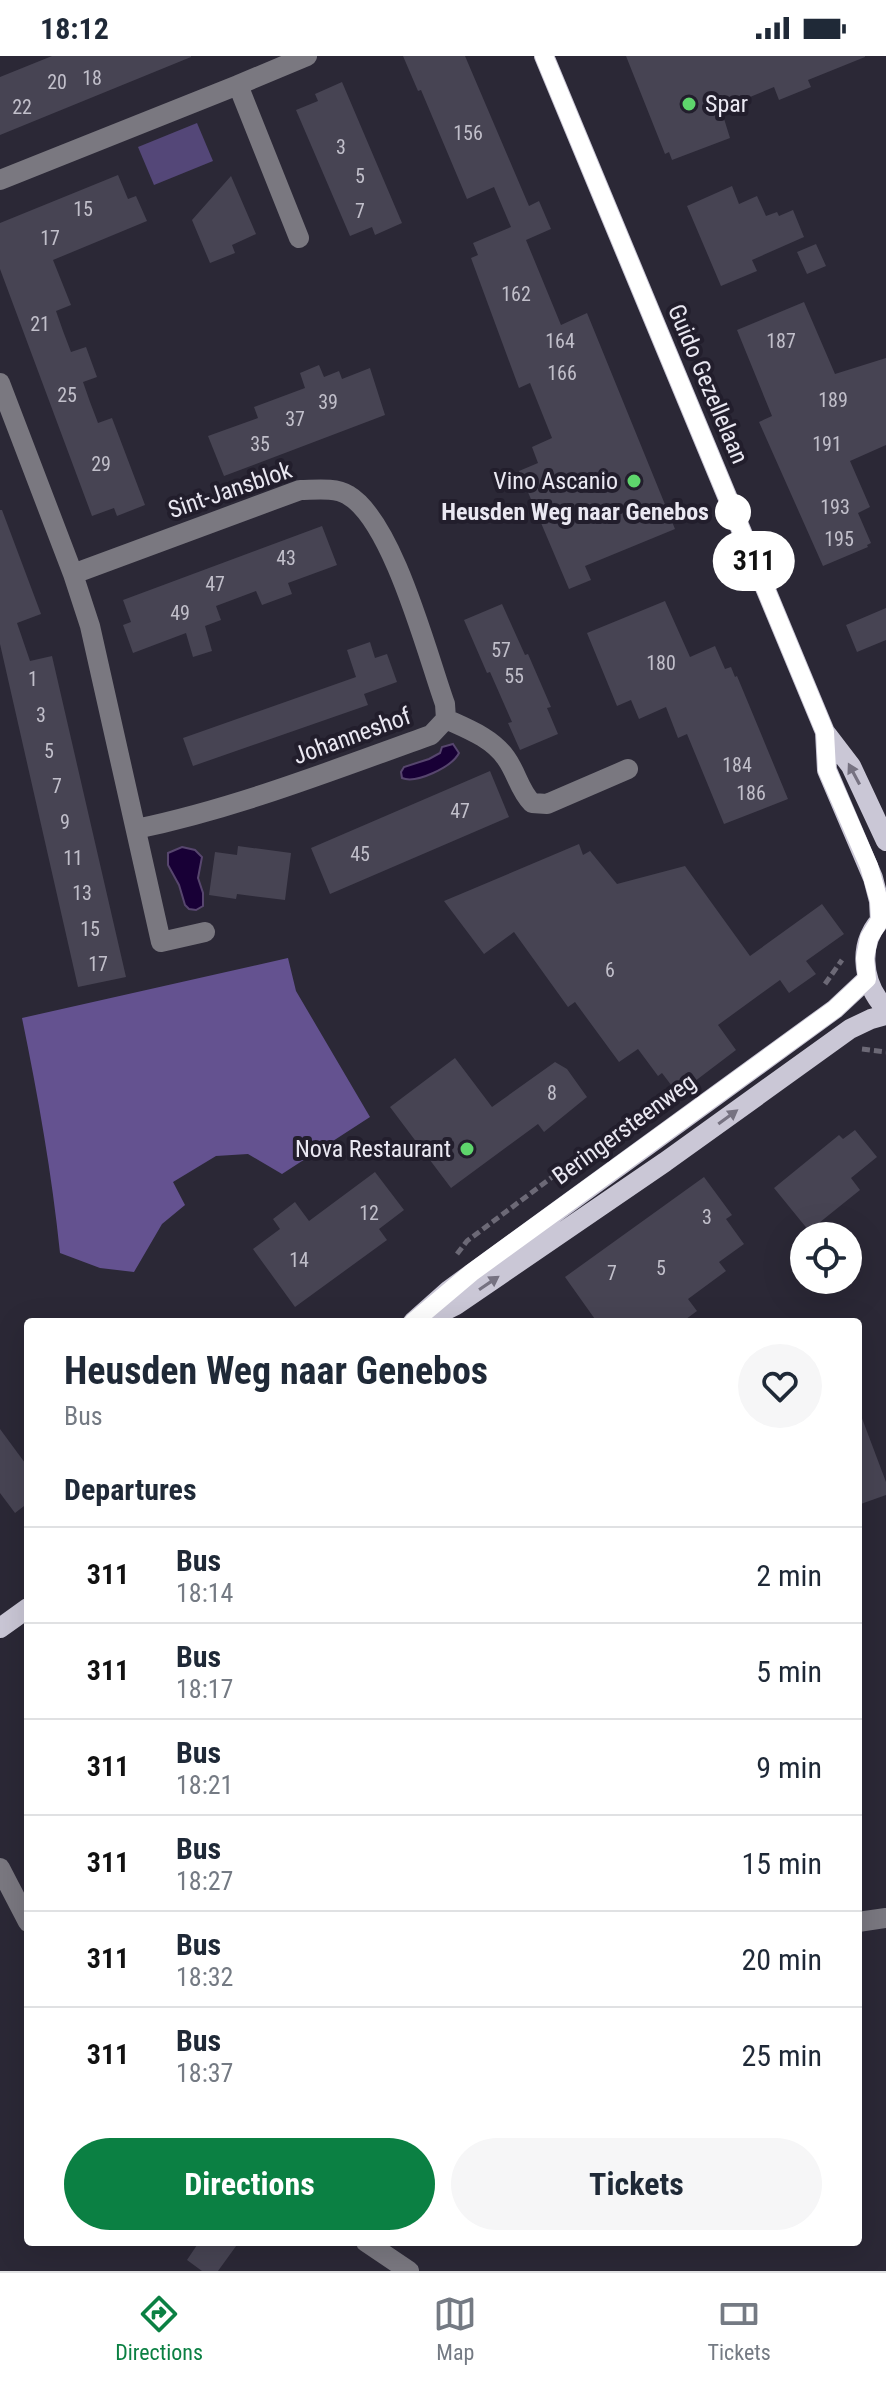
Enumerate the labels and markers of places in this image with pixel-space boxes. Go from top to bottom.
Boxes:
place label: Spar [705,90,748,118]
marker: Spar [680,95,698,113]
place label: Vino Ascanio [493,467,618,495]
marker: Vino Ascanio [625,472,643,490]
marker: Heusden Weg naar Genebos [716,495,750,529]
place label: Heusden Weg naar Genebos [441,498,709,526]
place label: Nova Restaurant [295,1135,451,1163]
marker: Nova Restaurant [458,1140,476,1158]

